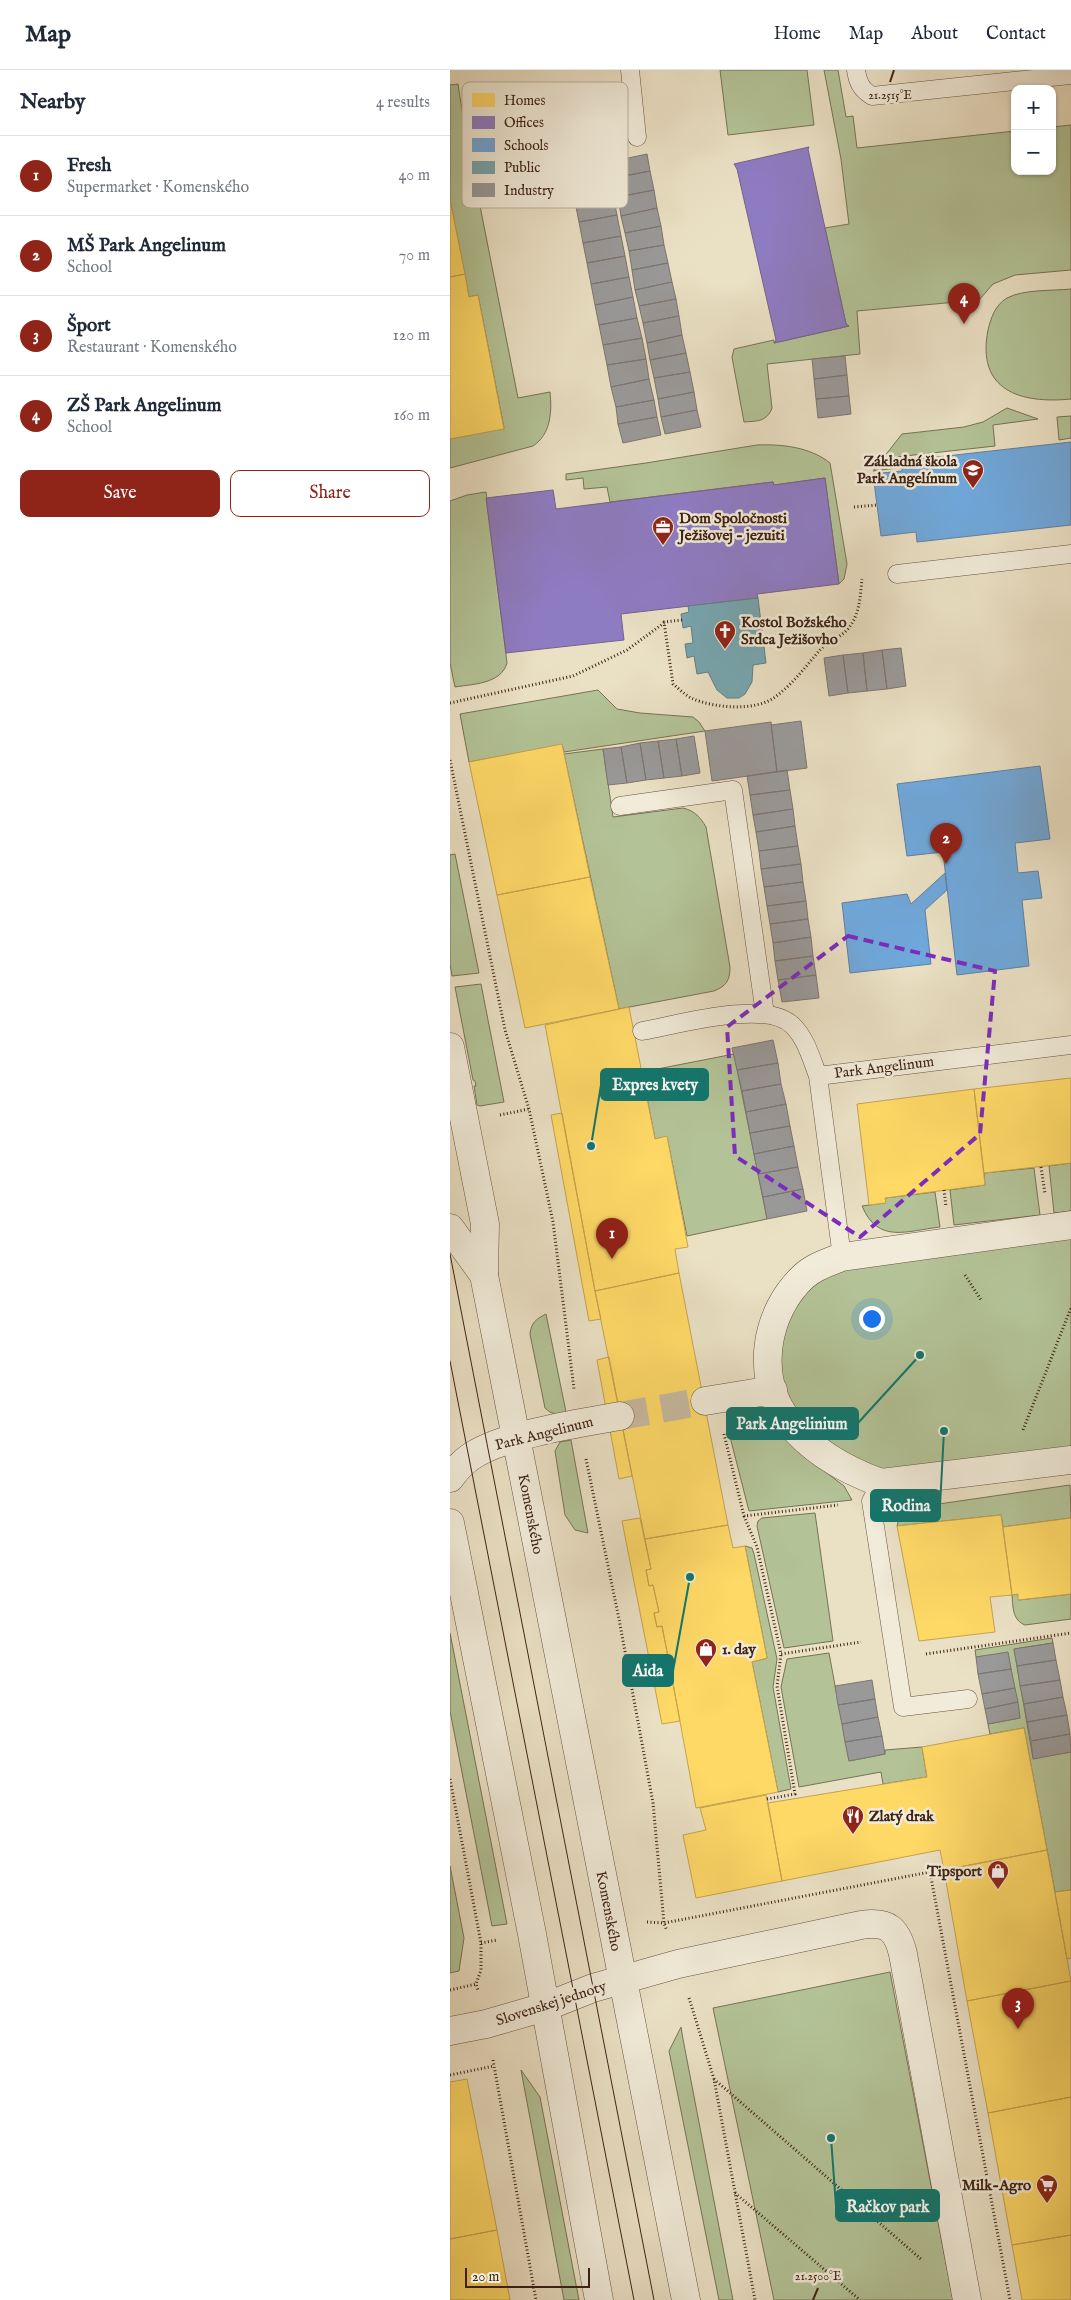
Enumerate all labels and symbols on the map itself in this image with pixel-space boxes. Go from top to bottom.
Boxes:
legend [462,82,628,208]
text: 21.2515°E [868,88,912,103]
text: Homes [504,92,546,110]
text: Offices [504,114,544,132]
text: Schools [504,137,548,155]
text: Public [504,159,540,177]
text: Industry [504,182,554,200]
pin: 4 [948,283,980,324]
place label: Základná škola Park Angelínum [857,452,958,488]
school or university icon: Základná škola Park Angelínum [961,458,985,489]
place label: Dom Spoločnosti Ježišovej - jezuiti [677,509,787,545]
office icon: Dom Spoločnosti Ježišovej - jezuiti [651,515,675,546]
place label: Kostol Božského Srdca Ježišovho [741,613,847,649]
church icon: Kostol Božského Srdca Ježišovho [713,619,737,650]
pin: 2 [930,823,962,864]
street label: Park Angelinum [833,1052,935,1083]
callout: Expres kvety [601,1069,708,1100]
text: Expres kvety [612,1076,699,1096]
pin: 1 [596,1218,628,1259]
your location [859,1306,885,1332]
callout: Park Angelinium [727,1408,858,1439]
street label: Park Angelinum [493,1412,595,1455]
text: Park Angelinium [736,1415,848,1435]
street label: Komenského [513,1472,548,1556]
callout: Rodina [871,1490,940,1521]
text: Rodina [882,1497,932,1517]
shop icon: 1. day [694,1637,718,1668]
place label: 1. day [722,1640,756,1659]
callout: Aida [623,1655,673,1686]
text: Aida [632,1662,664,1682]
restaurant icon: Zlatý drak [841,1804,865,1835]
place label: Zlatý drak [869,1807,935,1826]
shop icon: Tipsport [986,1859,1010,1890]
place label: Tipsport [926,1862,983,1881]
street label: Komenského [591,1869,626,1953]
street label: Slovenskej jednoty [493,1976,609,2030]
pin: 3 [1002,1988,1034,2029]
supermarket icon: Milk-Agro [1035,2173,1059,2204]
place label: Milk-Agro [962,2176,1031,2195]
callout: Račkov park [836,2190,939,2221]
text: Račkov park [846,2198,930,2218]
scale bar [465,2265,590,2288]
text: 21.2500°E [795,2269,841,2284]

